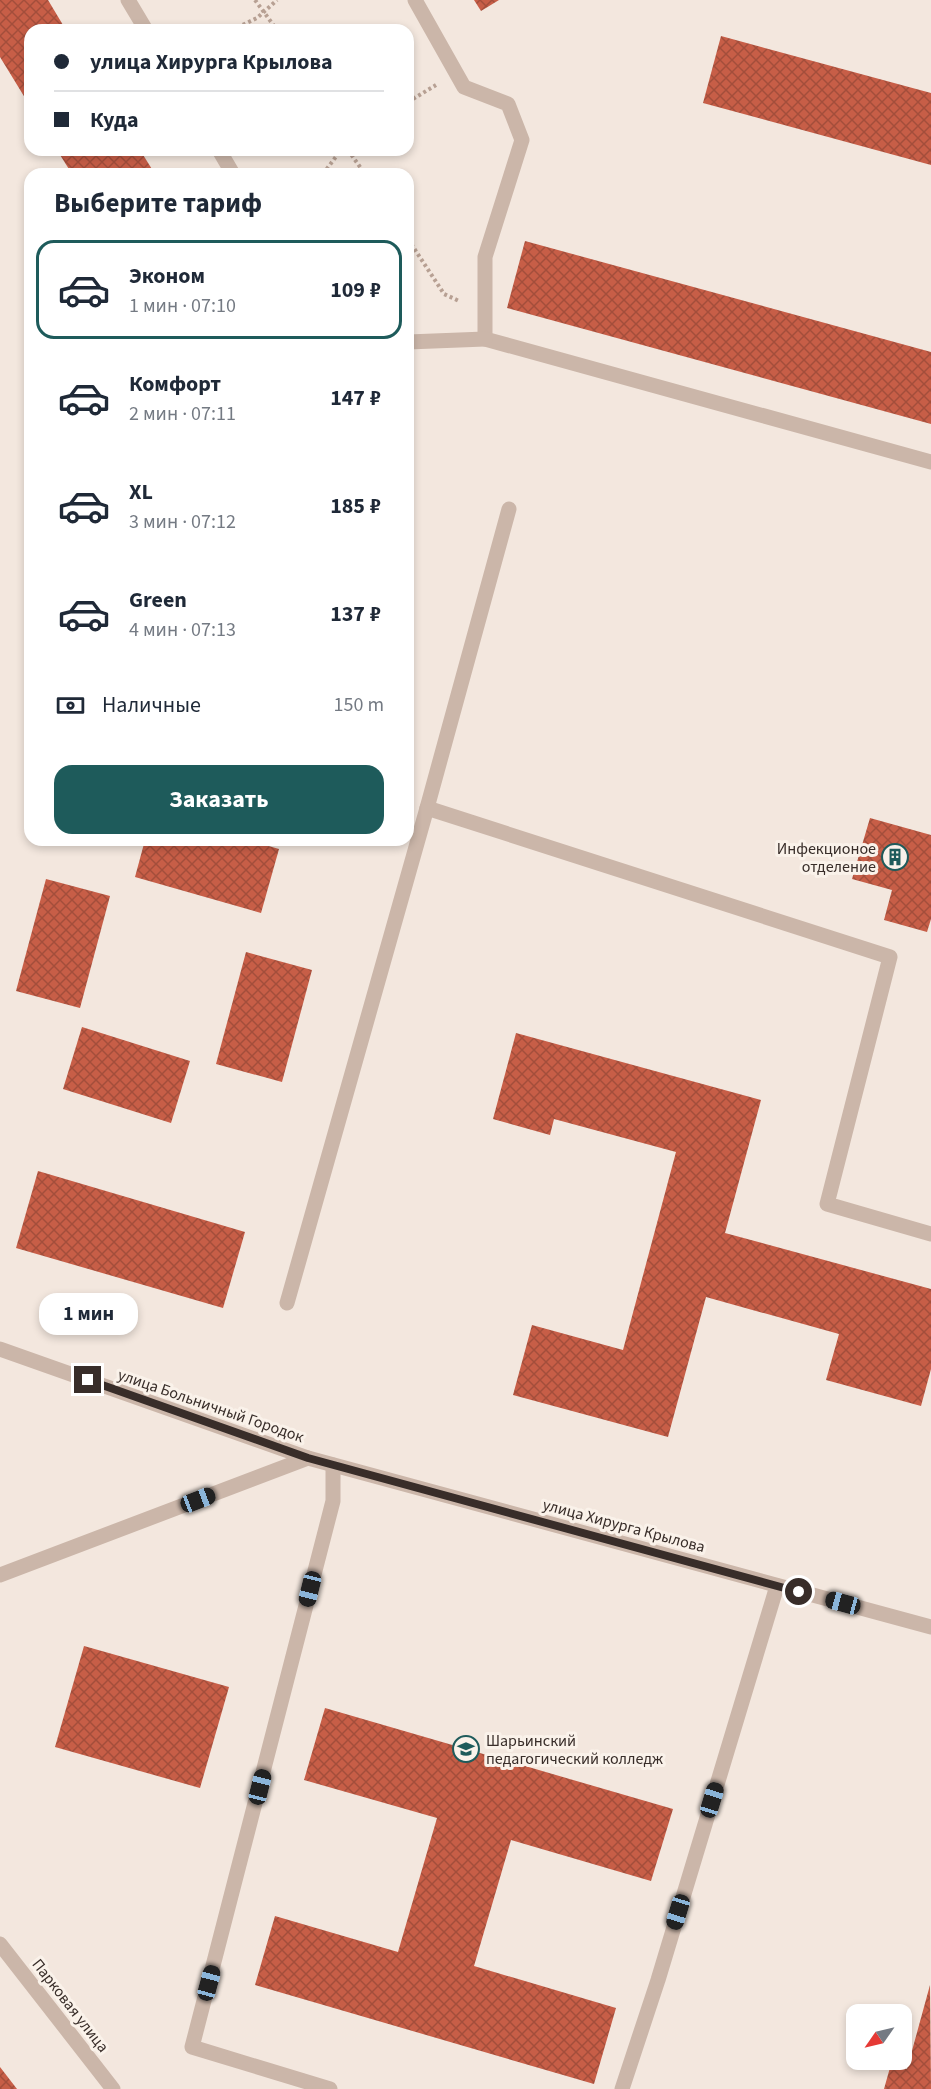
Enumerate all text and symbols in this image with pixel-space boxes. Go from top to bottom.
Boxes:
text: улица Хирурга Крылова [90,46,333,78]
text: Куда [90,104,139,136]
text: Выберите тариф [54,184,262,223]
text: Эконом [129,260,205,292]
icon: car [57,263,111,317]
text: 109 ₽ [330,274,381,306]
text: 1 мин · 07:10 [129,292,236,320]
text: Комфорт [129,368,221,400]
icon: car [57,371,111,425]
text: 147 ₽ [330,382,381,414]
text: 2 мин · 07:11 [129,400,236,428]
text: XL [129,476,153,508]
icon: car [57,479,111,533]
text: 185 ₽ [330,490,381,522]
text: 3 мин · 07:12 [129,508,236,536]
text: Green [129,584,187,616]
icon: car [57,587,111,641]
text: 137 ₽ [330,598,381,630]
text: 4 мин · 07:13 [129,616,236,644]
icon: cash [54,689,87,722]
text: Наличные [102,689,201,721]
text: 150 m [334,691,384,719]
button: Заказать [54,765,384,834]
place label: Инфекционое отделение [777,838,876,878]
building icon: Инфекционое отделение [880,842,910,872]
callout: 1 мин [38,1293,138,1335]
text: 1 мин [63,1300,114,1328]
street label: улица Больничный Городок [115,1364,307,1448]
route end [74,1366,101,1393]
car [178,1485,218,1515]
street label: улица Хирурга Крылова [540,1494,707,1558]
car [297,1569,323,1609]
route start [785,1578,812,1605]
car [823,1590,863,1616]
place label: Шарьинский педагогический колледж [486,1730,663,1770]
school or university icon: Шарьинский педагогический колледж [451,1734,481,1764]
car [247,1767,273,1807]
car [698,1780,726,1820]
car [664,1892,692,1932]
street label: Парковая улица [27,1954,114,2057]
car [196,1963,222,2003]
north arrow [846,2004,912,2070]
map controls [846,2004,912,2070]

